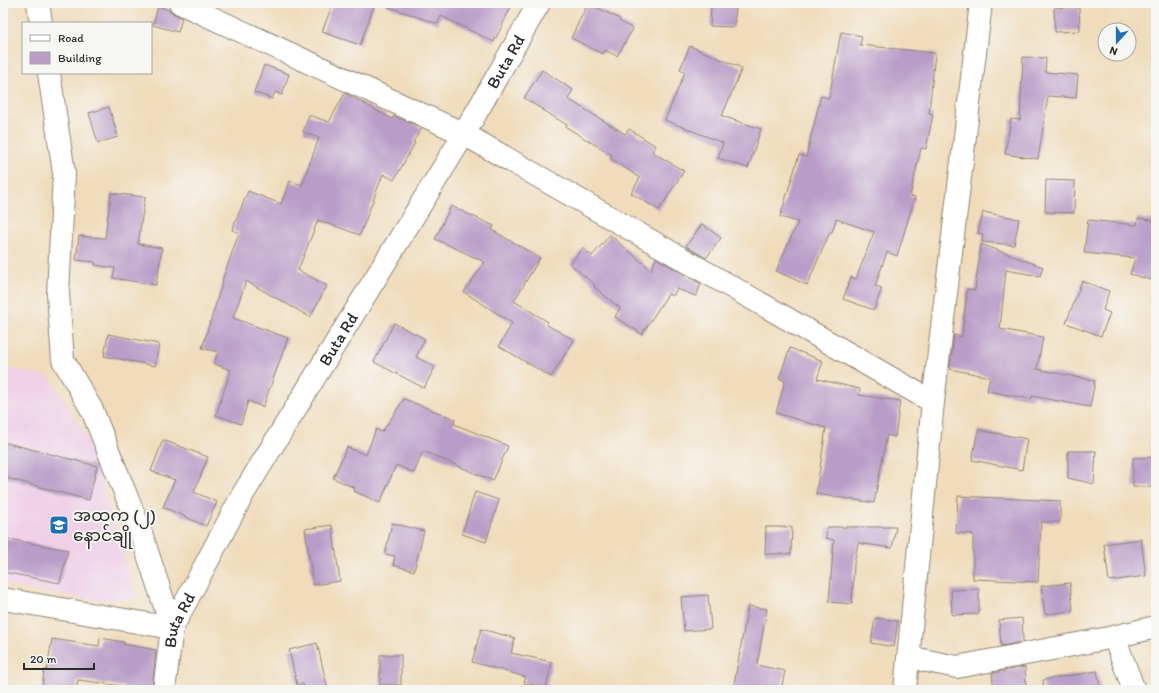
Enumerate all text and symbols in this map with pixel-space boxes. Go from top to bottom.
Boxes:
legend [22,22,152,74]
north arrow [1097,22,1137,62]
text: Road [58,31,84,45]
street label: Buta Rd [482,31,529,92]
text: N [1108,43,1119,58]
text: Building [58,51,102,65]
street label: Buta Rd [314,309,362,369]
place label: အထက (၂) နောင်ချို [73,505,156,549]
school or university icon: အထက (၂) နောင်ချို [48,514,70,536]
street label: Buta Rd [160,589,199,649]
scale bar [24,645,94,671]
text: 20 m [30,652,57,666]

